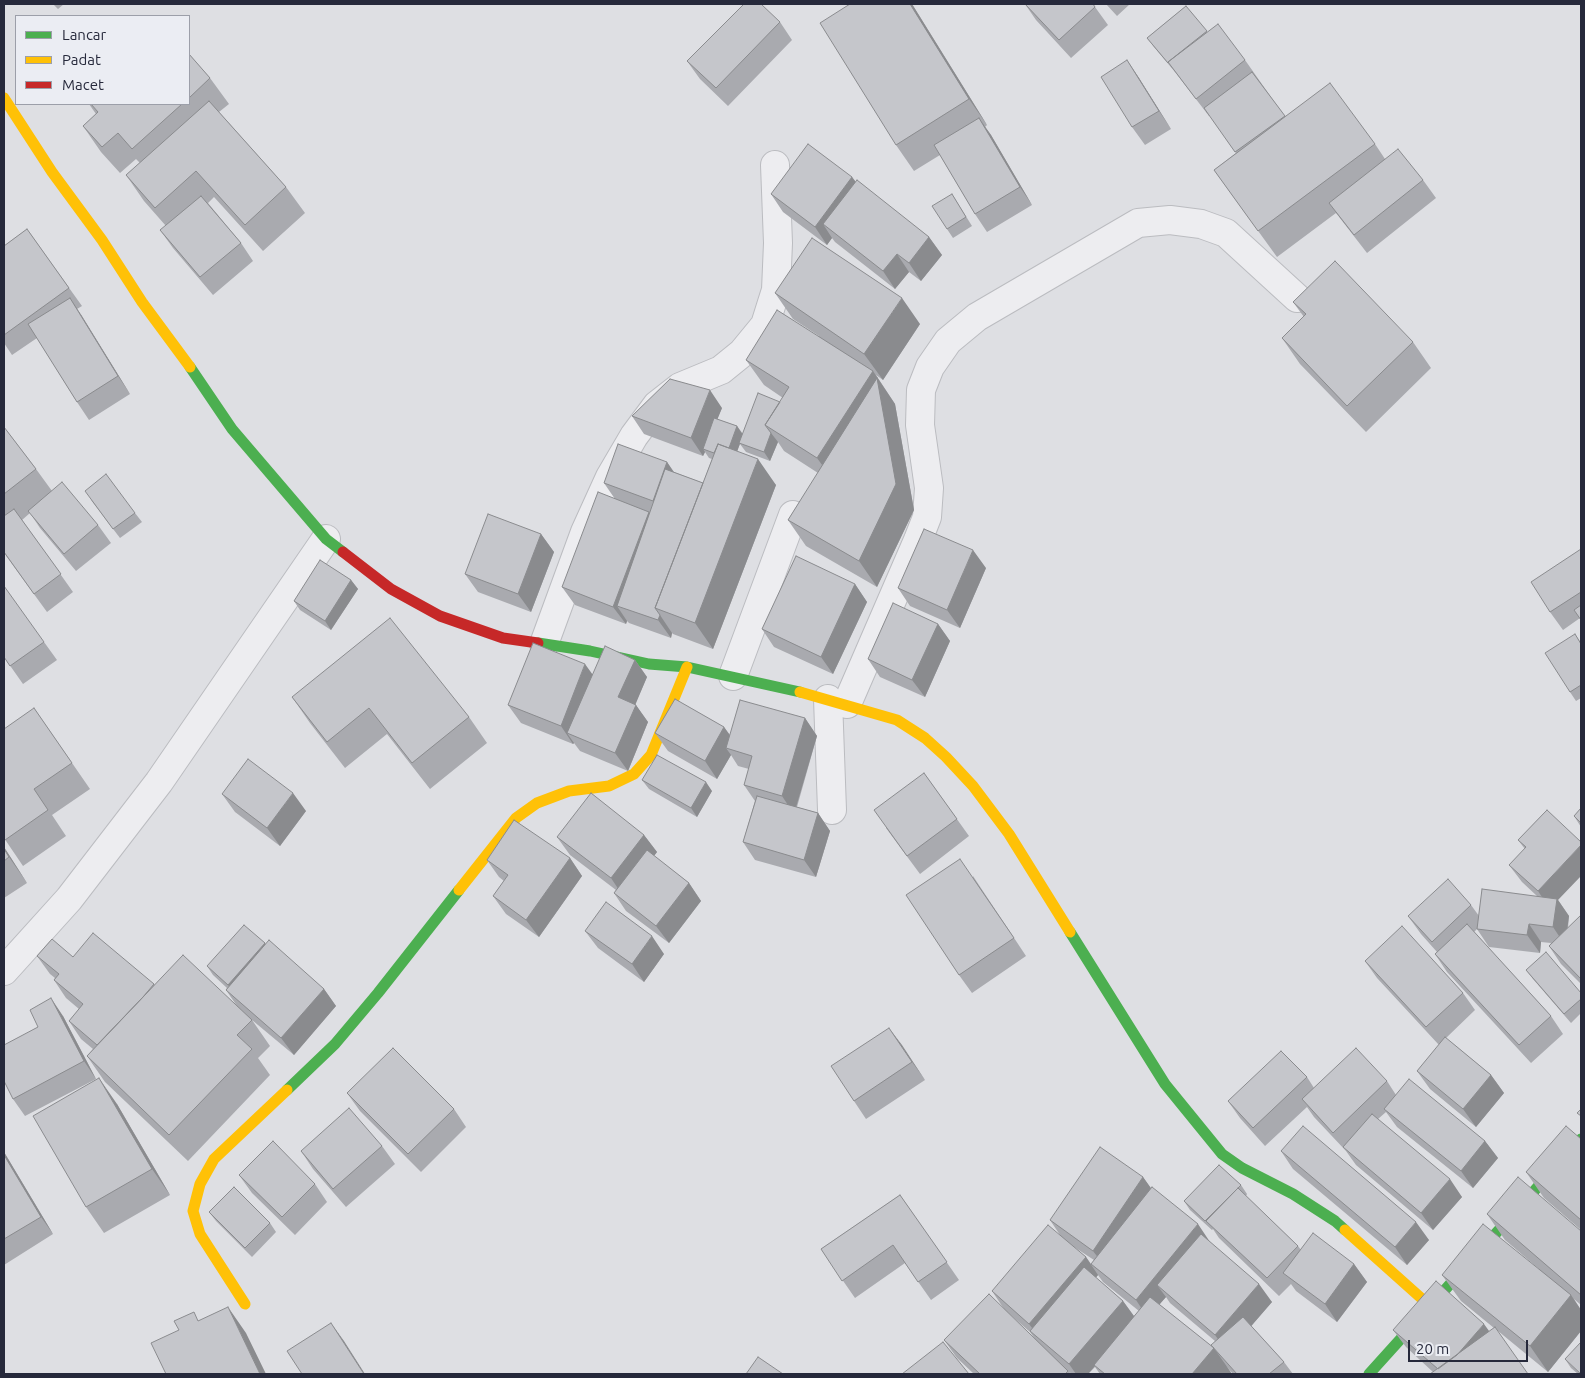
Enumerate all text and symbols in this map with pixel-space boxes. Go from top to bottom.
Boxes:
legend [15,15,190,105]
text: Lancar [62,26,106,43]
text: Padat [62,51,101,68]
text: Macet [62,76,104,93]
scale bar [1410,1330,1530,1362]
text: 20 m [1416,1340,1449,1357]

